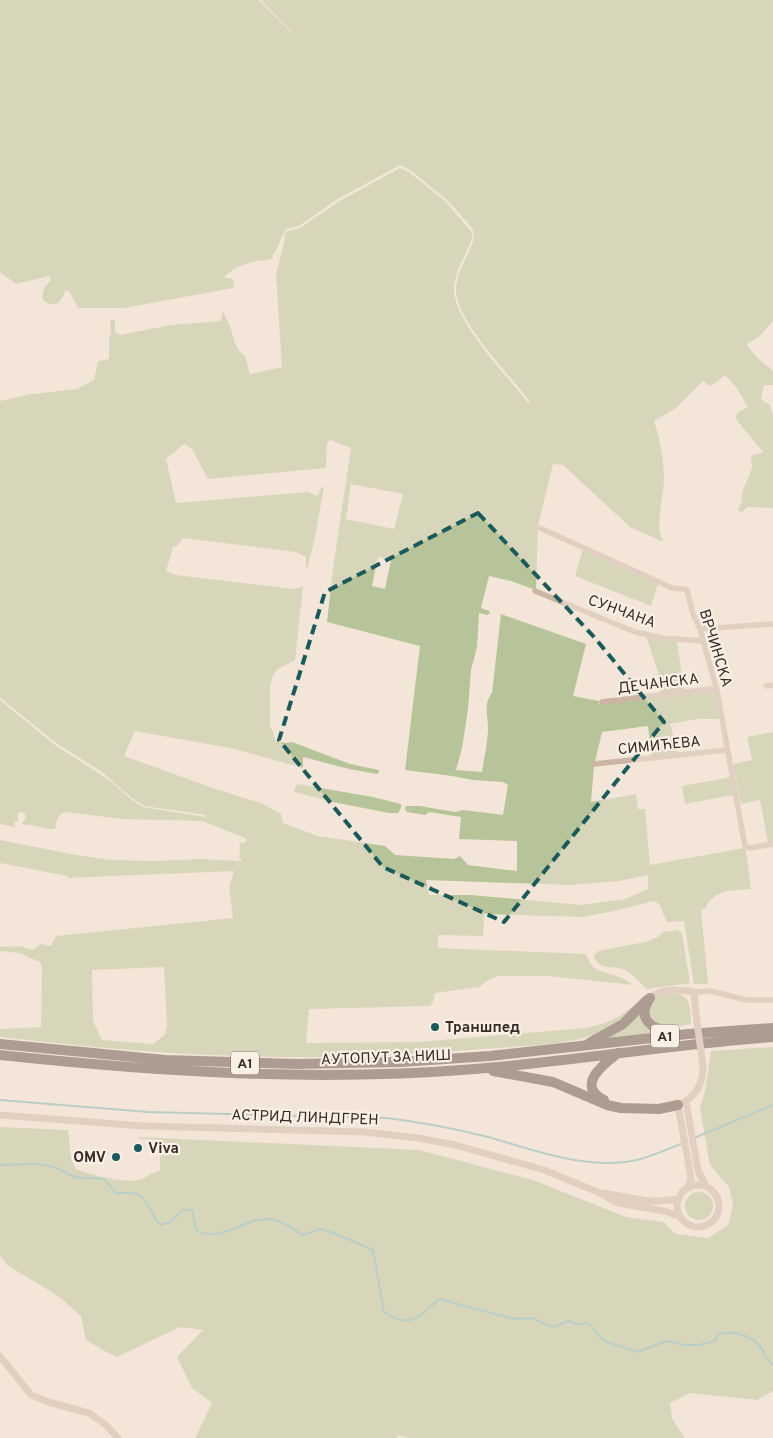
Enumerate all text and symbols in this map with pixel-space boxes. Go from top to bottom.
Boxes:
street label: СУНЧАНА [585,591,658,633]
street label: ВРЧИНСКА [694,607,735,690]
street label: ДЕЧАНСКА [616,670,700,699]
street label: СИМИЋЕВА [617,733,701,760]
place label: Траншпед [445,1019,520,1038]
marker: Траншпед [429,1021,441,1033]
road number: A1 [651,1024,679,1048]
street label: АУТОПУТ ЗА НИШ [321,1047,452,1070]
road number: A1 [231,1052,259,1074]
street label: АСТРИД ЛИНДГРЕН [231,1106,379,1131]
place label: Viva [148,1140,179,1159]
marker: Viva [132,1142,144,1154]
place label: OMV [73,1149,106,1168]
marker: OMV [110,1151,122,1163]

